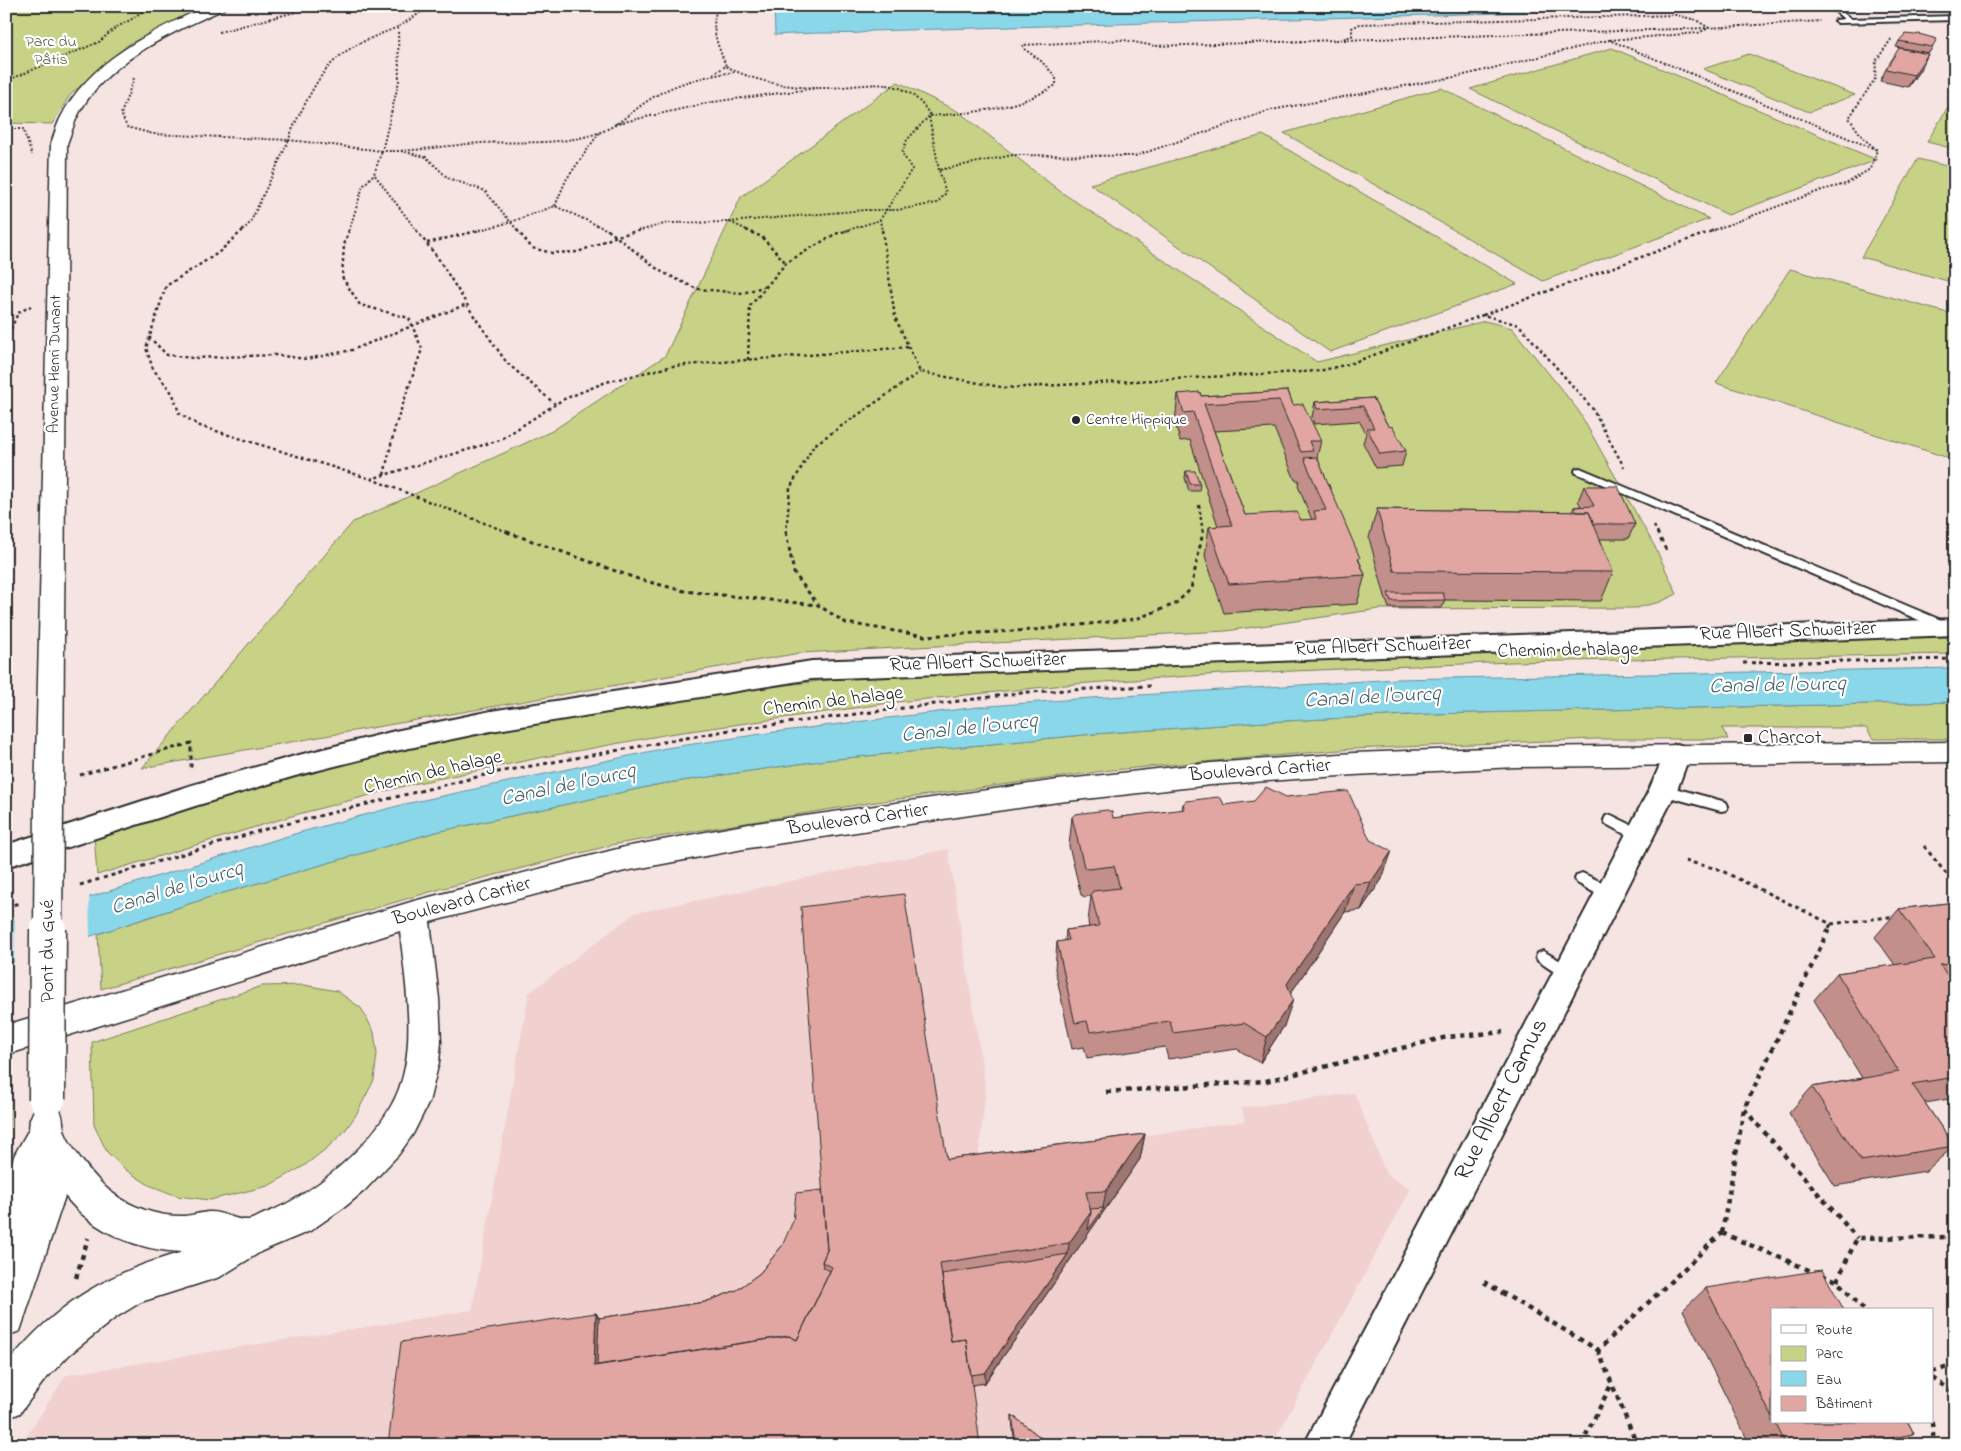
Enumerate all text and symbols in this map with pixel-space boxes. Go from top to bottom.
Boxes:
park label: Parc du Pâtis [25,30,77,72]
street label: Avenue Henri Dunant [42,294,68,434]
place label: Centre Hippique [1086,408,1188,432]
marker: Centre Hippique [1070,414,1082,426]
street label: Rue Albert Schweitzer [1699,614,1878,650]
street label: Rue Albert Schweitzer [1294,629,1473,665]
street label: Chemin de halage [1497,635,1639,668]
street label: Rue Albert Schweitzer [889,645,1068,681]
water label: Canal de l'Ourcq [1709,670,1847,702]
street label: Chemin de halage [761,679,905,726]
water label: Canal de l'Ourcq [1303,679,1443,717]
water label: Canal de l'Ourcq [900,707,1040,751]
place label: Charcot [1758,724,1822,753]
marker: Charcot [1742,732,1754,744]
street label: Chemin de halage [361,743,505,804]
street label: Boulevard Cartier [1187,752,1333,790]
water label: Canal de l'Ourcq [498,757,640,815]
street label: Boulevard Cartier [785,796,931,844]
water label: Canal de l'Ourcq [108,854,248,923]
street label: Boulevard Cartier [389,869,535,935]
street label: Pont du Gué [34,900,63,1002]
street label: Rue Albert Camus [1446,1013,1558,1187]
legend [1771,1308,1934,1424]
text: Route [1816,1319,1853,1341]
text: Parc [1816,1343,1844,1365]
text: Eau [1816,1369,1842,1391]
text: Bâtiment [1815,1393,1873,1415]

